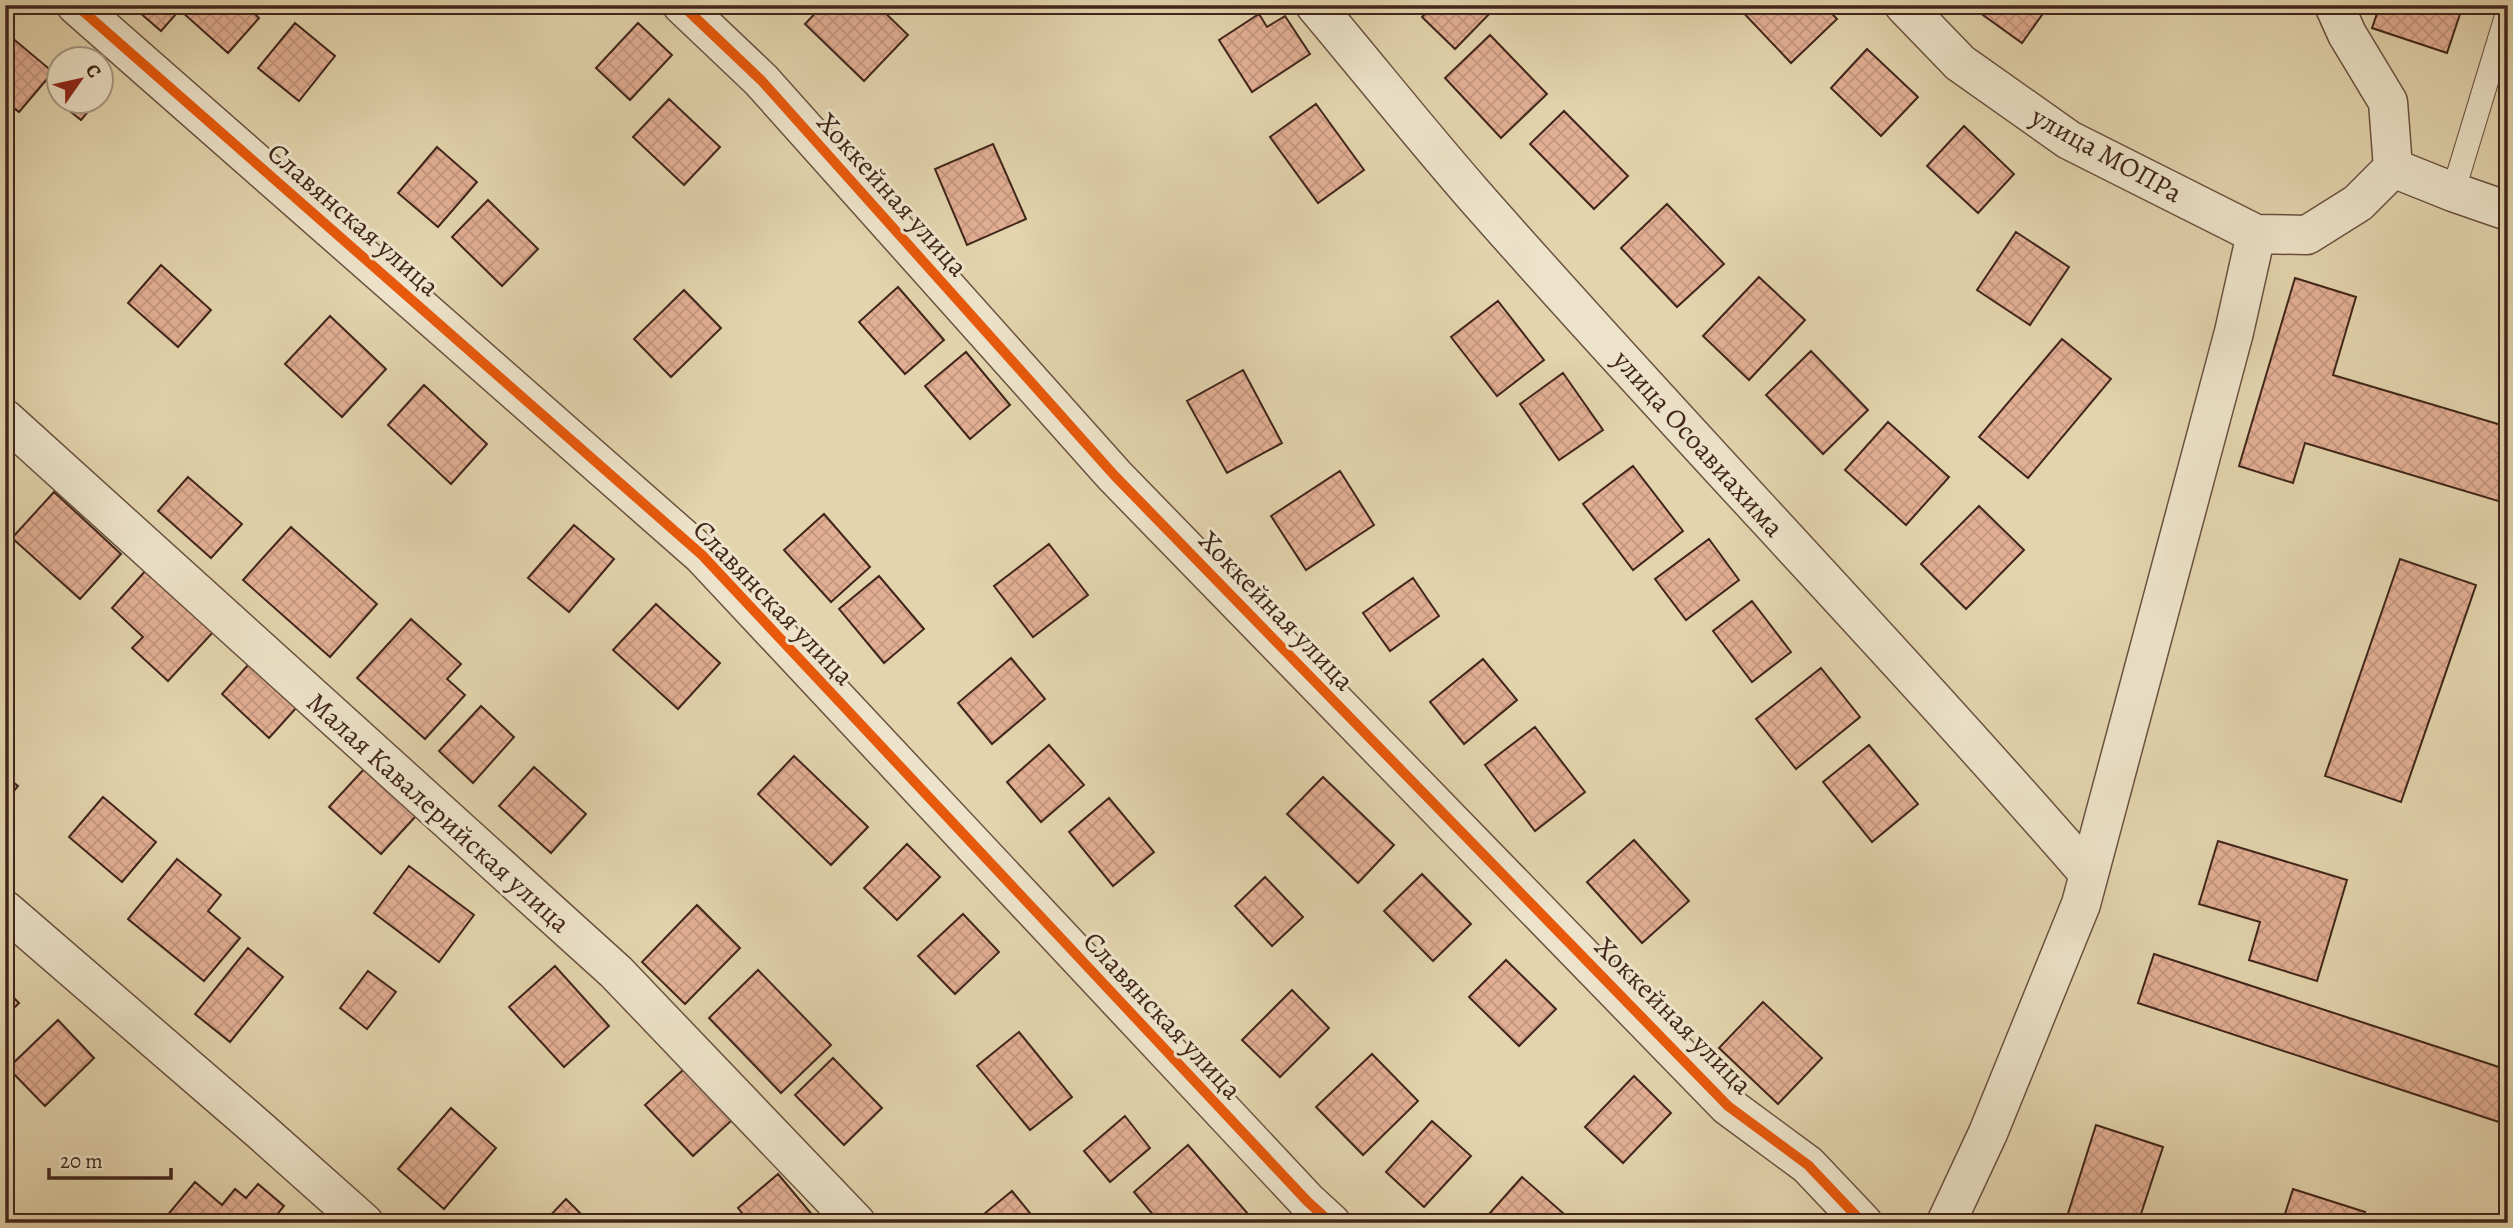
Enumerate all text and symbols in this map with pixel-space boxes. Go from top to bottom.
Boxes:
north arrow [46,46,116,116]
text: С [79,59,107,83]
street label: улица МОПРа [2023,97,2189,212]
street label: Хоккейная улица [808,104,976,285]
street label: Славянская улица [259,134,448,305]
street label: улица Осоавиахима [1603,341,1793,545]
street label: Славянская улица [684,511,862,694]
street label: Хоккейная улица [1190,522,1363,699]
street label: Малая Кавалерийская улица [298,684,578,942]
street label: Славянская улица [1074,923,1250,1108]
street label: Хоккейная улица [1586,928,1761,1103]
scale bar [49,1137,172,1181]
text: 20 m [60,1147,103,1175]

